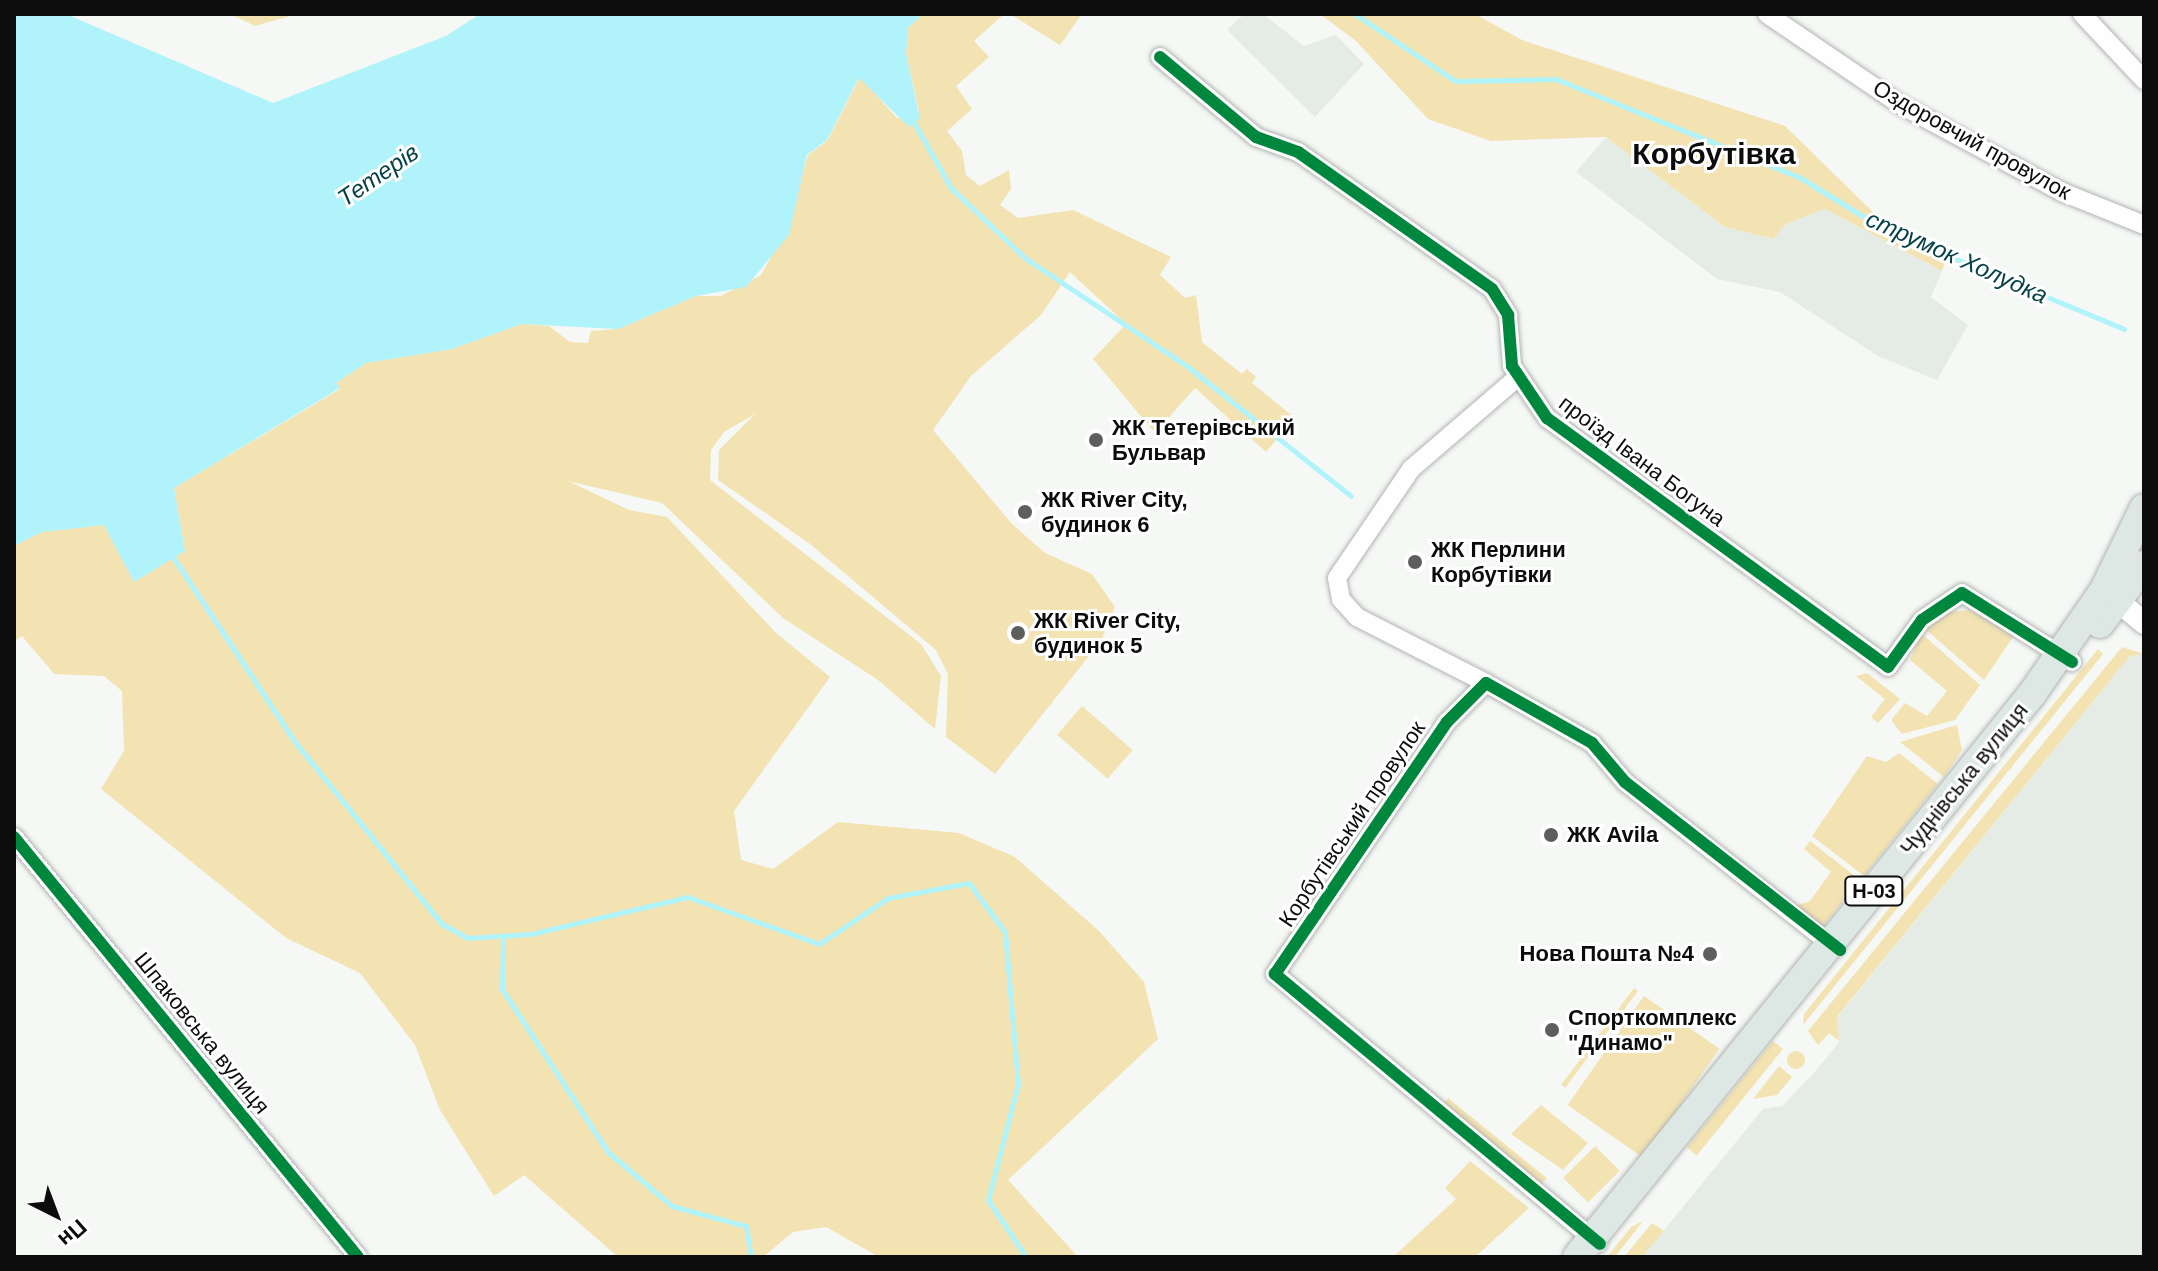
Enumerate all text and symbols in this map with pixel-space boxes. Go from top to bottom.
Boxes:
street label: Оздоровчий провулок [1868,75,2076,205]
district label: Корбутівка [1632,136,1796,172]
water label: Тетерів [332,137,424,213]
water label: струмок Холудка [1862,204,2052,310]
street label: проїзд Івана Богуна [1554,390,1730,532]
place label: ЖК Тетерівський Бульвар [1112,414,1295,466]
marker: ЖК Тетерівський Бульвар [1087,431,1105,449]
place label: ЖК River City, будинок 6 [1041,486,1188,538]
marker: ЖК River City, будинок 6 [1016,503,1034,521]
place label: ЖК Перлини Корбутівки [1431,536,1566,588]
marker: ЖК Перлини Корбутівки [1406,553,1424,571]
place label: ЖК River City, будинок 5 [1034,607,1181,658]
marker: ЖК River City, будинок 5 [1009,624,1027,642]
street label: Чуднівська вулиця [1894,697,2034,861]
street label: Корбутівський провулок [1273,716,1431,932]
place label: ЖК Avila [1567,822,1658,848]
marker: ЖК Avila [1542,826,1560,844]
road number: Н-03 [1844,875,1904,907]
place label: Нова Пошта №4 [1520,941,1694,967]
marker: Нова Пошта №4 [1701,945,1719,963]
street label: Шпаковська вулиця [129,947,275,1119]
place label: Спорткомплекс "Динамо" [1568,1004,1737,1056]
marker: Спорткомплекс "Динамо" [1543,1021,1561,1039]
north arrow [16,1175,96,1255]
text: Пн [53,1214,92,1252]

